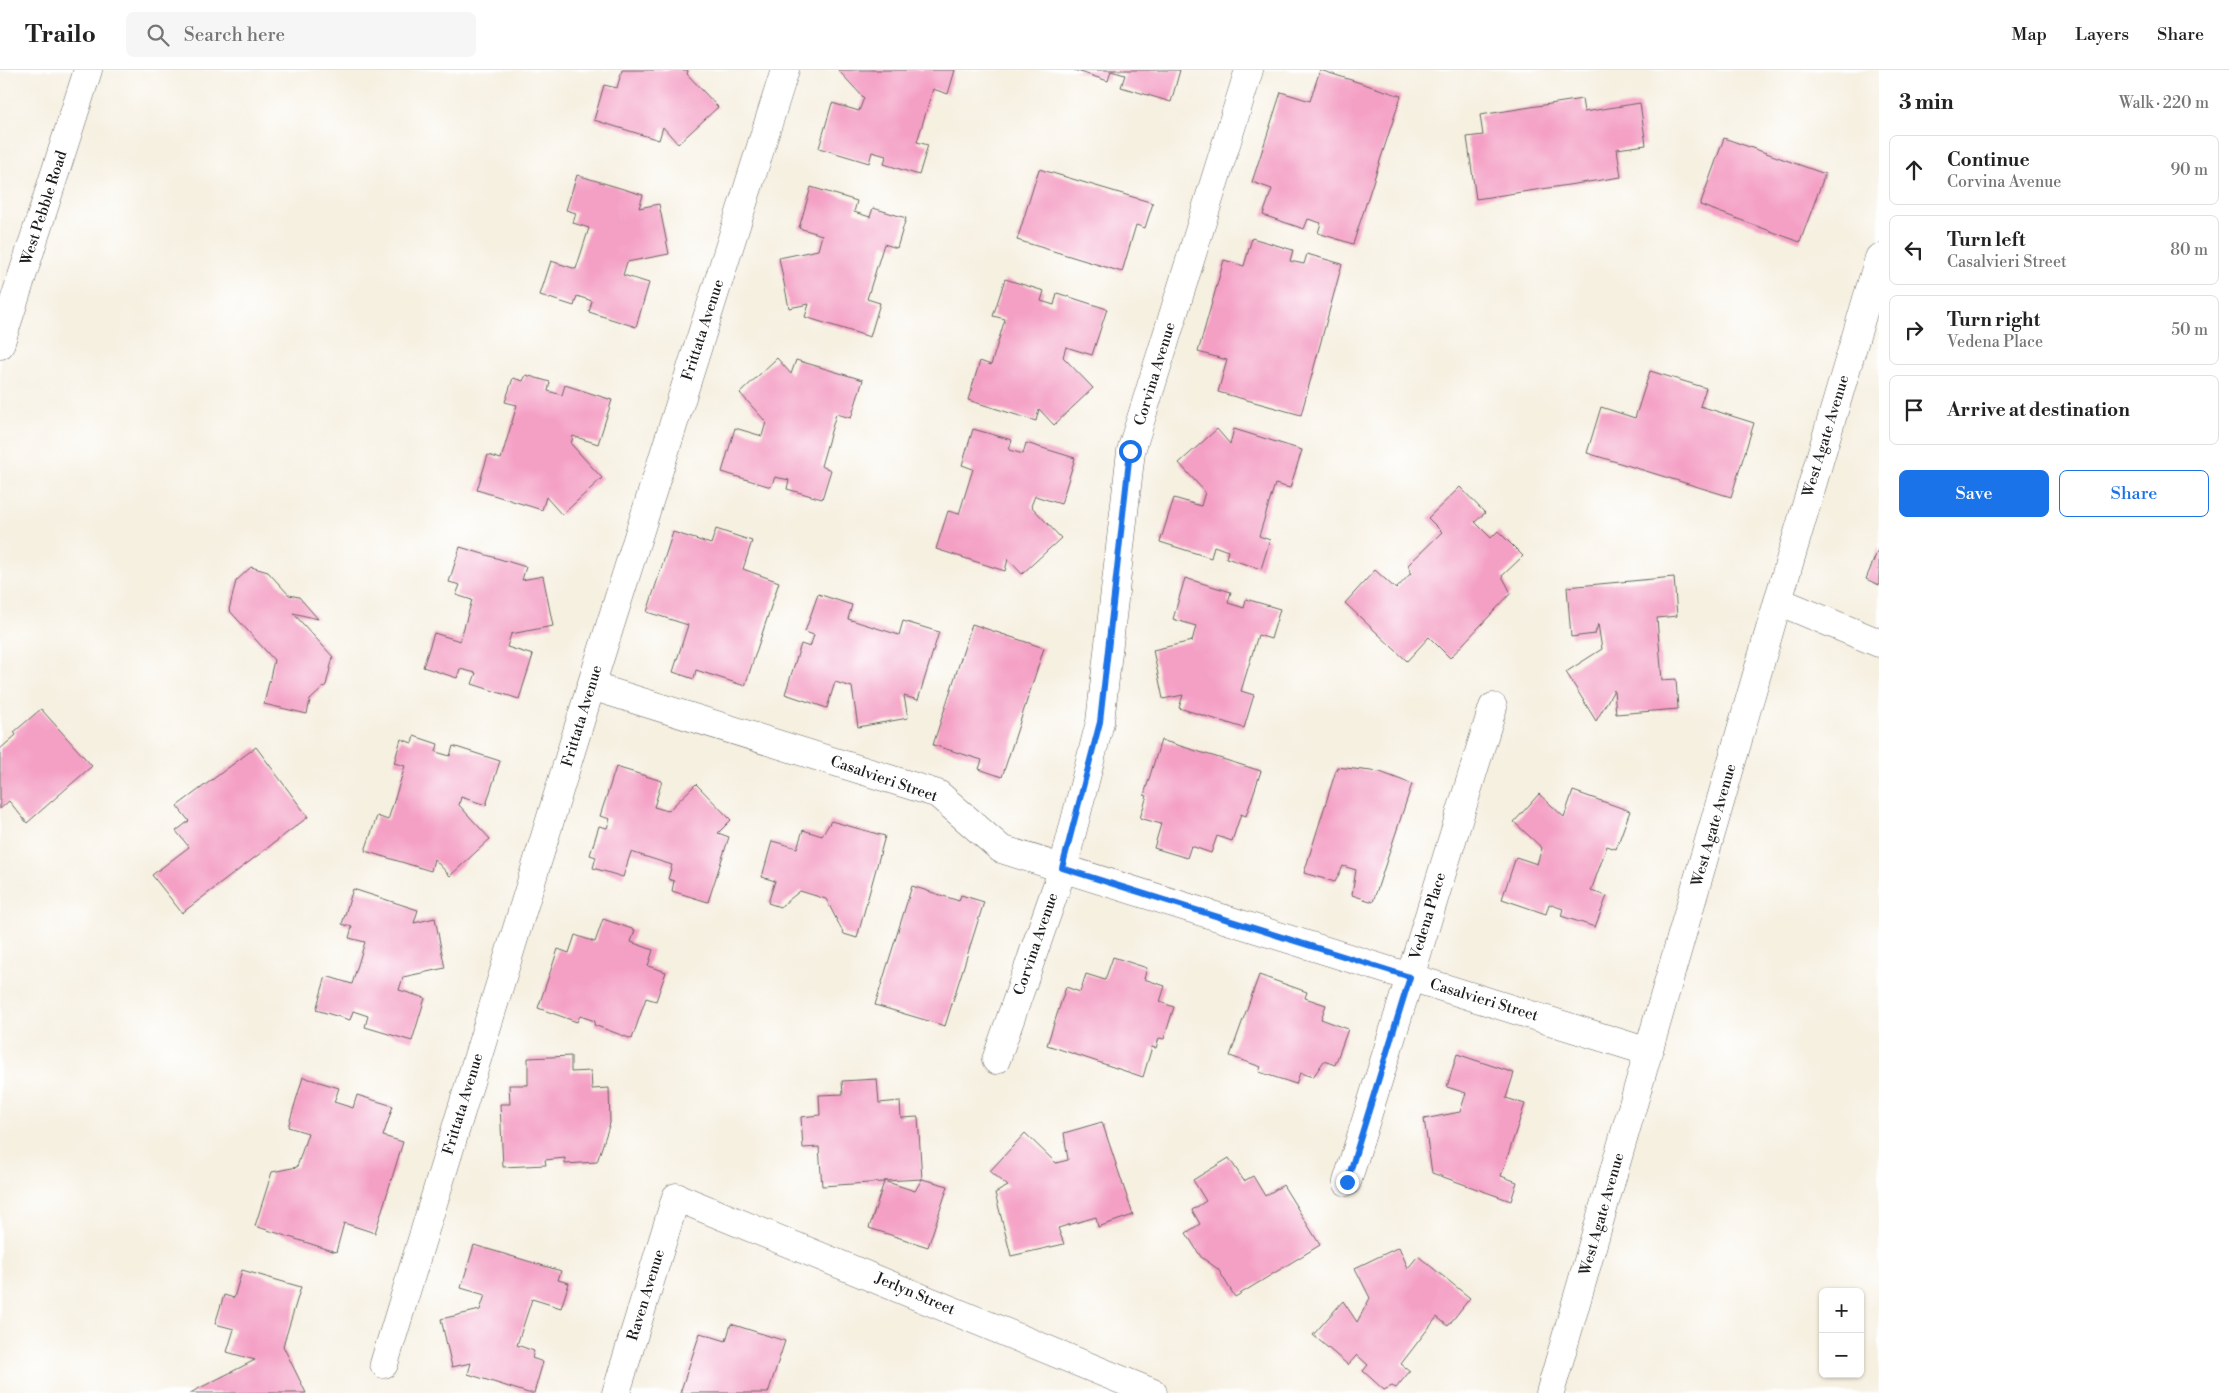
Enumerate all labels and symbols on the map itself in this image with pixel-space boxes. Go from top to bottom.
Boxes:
street label: West Pebble Road [16,148,72,269]
street label: Frittata Avenue [678,277,728,383]
street label: Corvina Avenue [1130,320,1180,428]
street label: West Agate Avenue [1798,373,1854,500]
route start [1119,440,1142,463]
street label: Frittata Avenue [558,663,606,769]
street label: Casalvieri Street [828,752,941,806]
street label: West Agate Avenue [1687,761,1741,889]
street label: Vedena Place [1405,870,1450,963]
street label: Corvina Avenue [1010,890,1062,998]
street label: Casalvieri Street [1428,975,1541,1026]
street label: Frittata Avenue [439,1051,487,1157]
street label: West Agate Avenue [1575,1150,1629,1278]
route end [1336,1171,1359,1194]
street label: Raven Avenue [623,1247,669,1343]
street label: Jerlyn Street [871,1268,958,1320]

